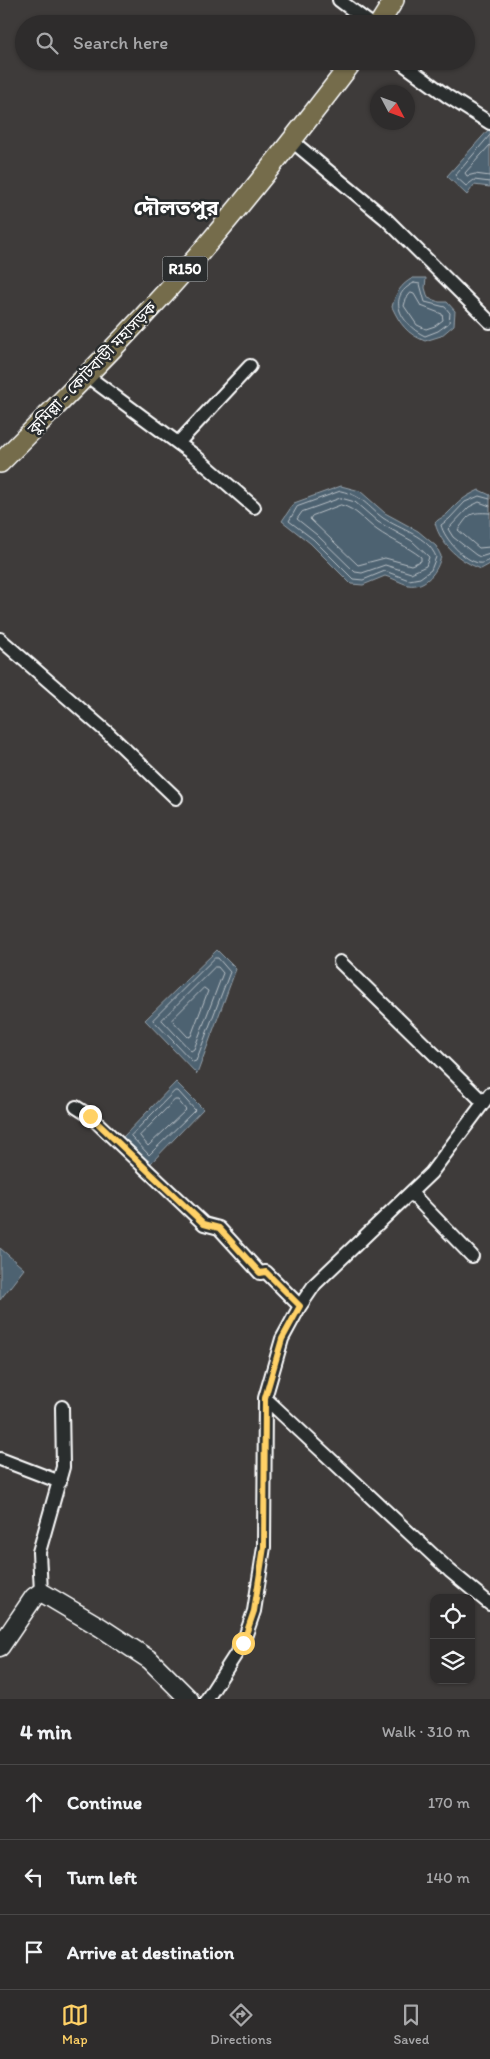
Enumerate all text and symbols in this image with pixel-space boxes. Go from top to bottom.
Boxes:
search box [15,15,475,70]
icon: search [33,29,61,57]
text: Search here [73,31,168,54]
north arrow [370,85,415,130]
district label: দৌলতপুর [133,195,219,220]
road number: R150 [162,256,208,282]
street label: কুমিল্লা - কোটবাড়ী মহাসড়ক [23,297,161,439]
route end [79,1105,102,1128]
map controls [430,1594,475,1684]
button: locate [430,1594,475,1639]
route start [232,1632,255,1655]
button: layers [430,1639,475,1684]
text: 4 min [20,1719,72,1744]
text: Walk · 310 m [382,1722,470,1741]
icon: ahead [20,1788,48,1816]
text: Continue [67,1791,142,1814]
text: 170 m [428,1793,470,1812]
icon: left [20,1863,48,1891]
text: Turn left [67,1866,137,1889]
text: 140 m [426,1868,470,1887]
icon: arrive [20,1938,48,1966]
text: Arrive at destination [67,1941,234,1964]
tab: Map [61,2001,89,2048]
tab: Directions [210,2001,272,2048]
tab: Saved [393,2001,429,2048]

